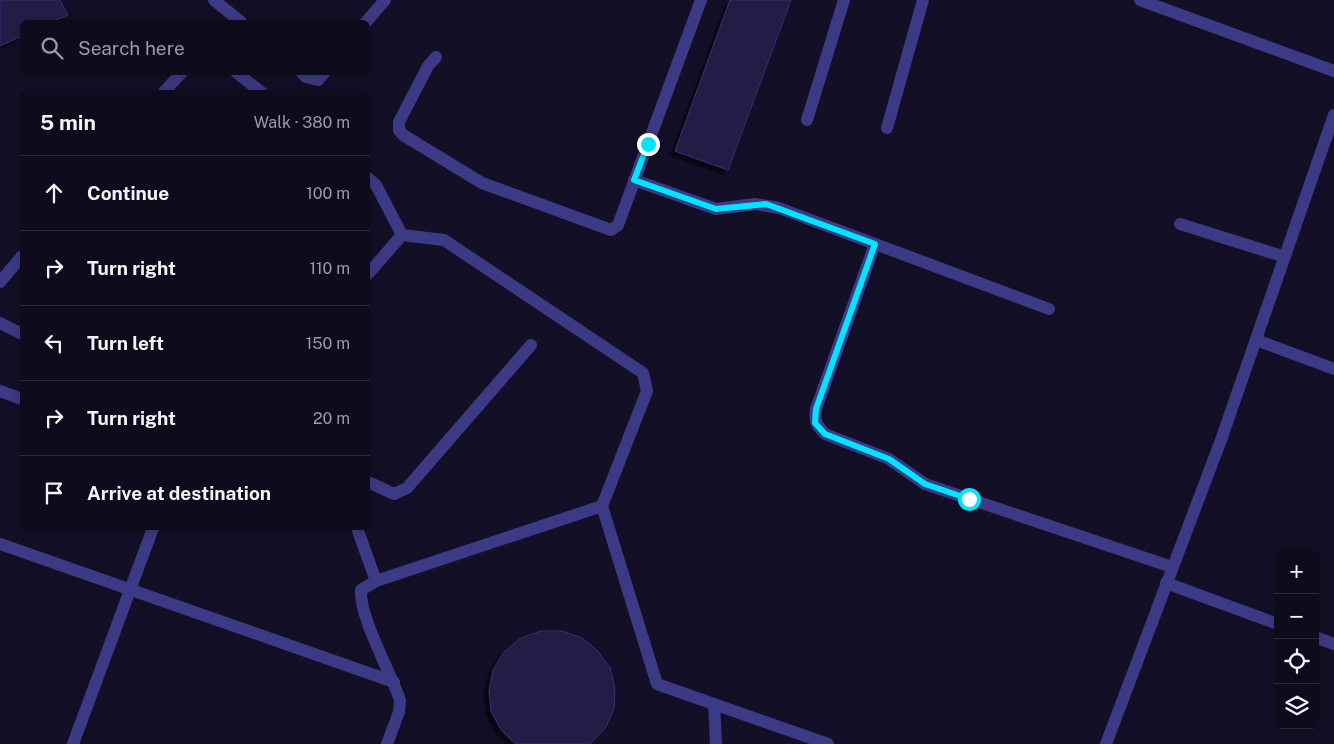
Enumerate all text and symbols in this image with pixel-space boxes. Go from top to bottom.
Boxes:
search box [20,20,370,75]
icon: search [38,34,66,62]
text: Search here [78,37,185,59]
text: 5 min [40,110,96,135]
text: Walk · 380 m [254,113,350,132]
route end [637,133,660,156]
icon: ahead [40,179,68,207]
text: Continue [87,182,169,204]
text: 100 m [306,184,350,203]
icon: right [40,254,68,282]
text: Turn right [87,257,176,279]
text: 110 m [309,259,350,278]
icon: left [40,329,68,357]
text: Turn left [87,332,164,354]
text: 150 m [306,334,350,353]
icon: right [40,404,68,432]
text: Turn right [87,407,176,429]
text: 20 m [313,409,350,428]
icon: arrive [40,479,68,507]
text: Arrive at destination [87,482,271,504]
route start [958,488,981,511]
map controls [1274,549,1319,729]
button: + [1274,549,1319,594]
button: − [1274,594,1319,639]
button: locate [1274,639,1319,684]
button: layers [1274,684,1319,729]

